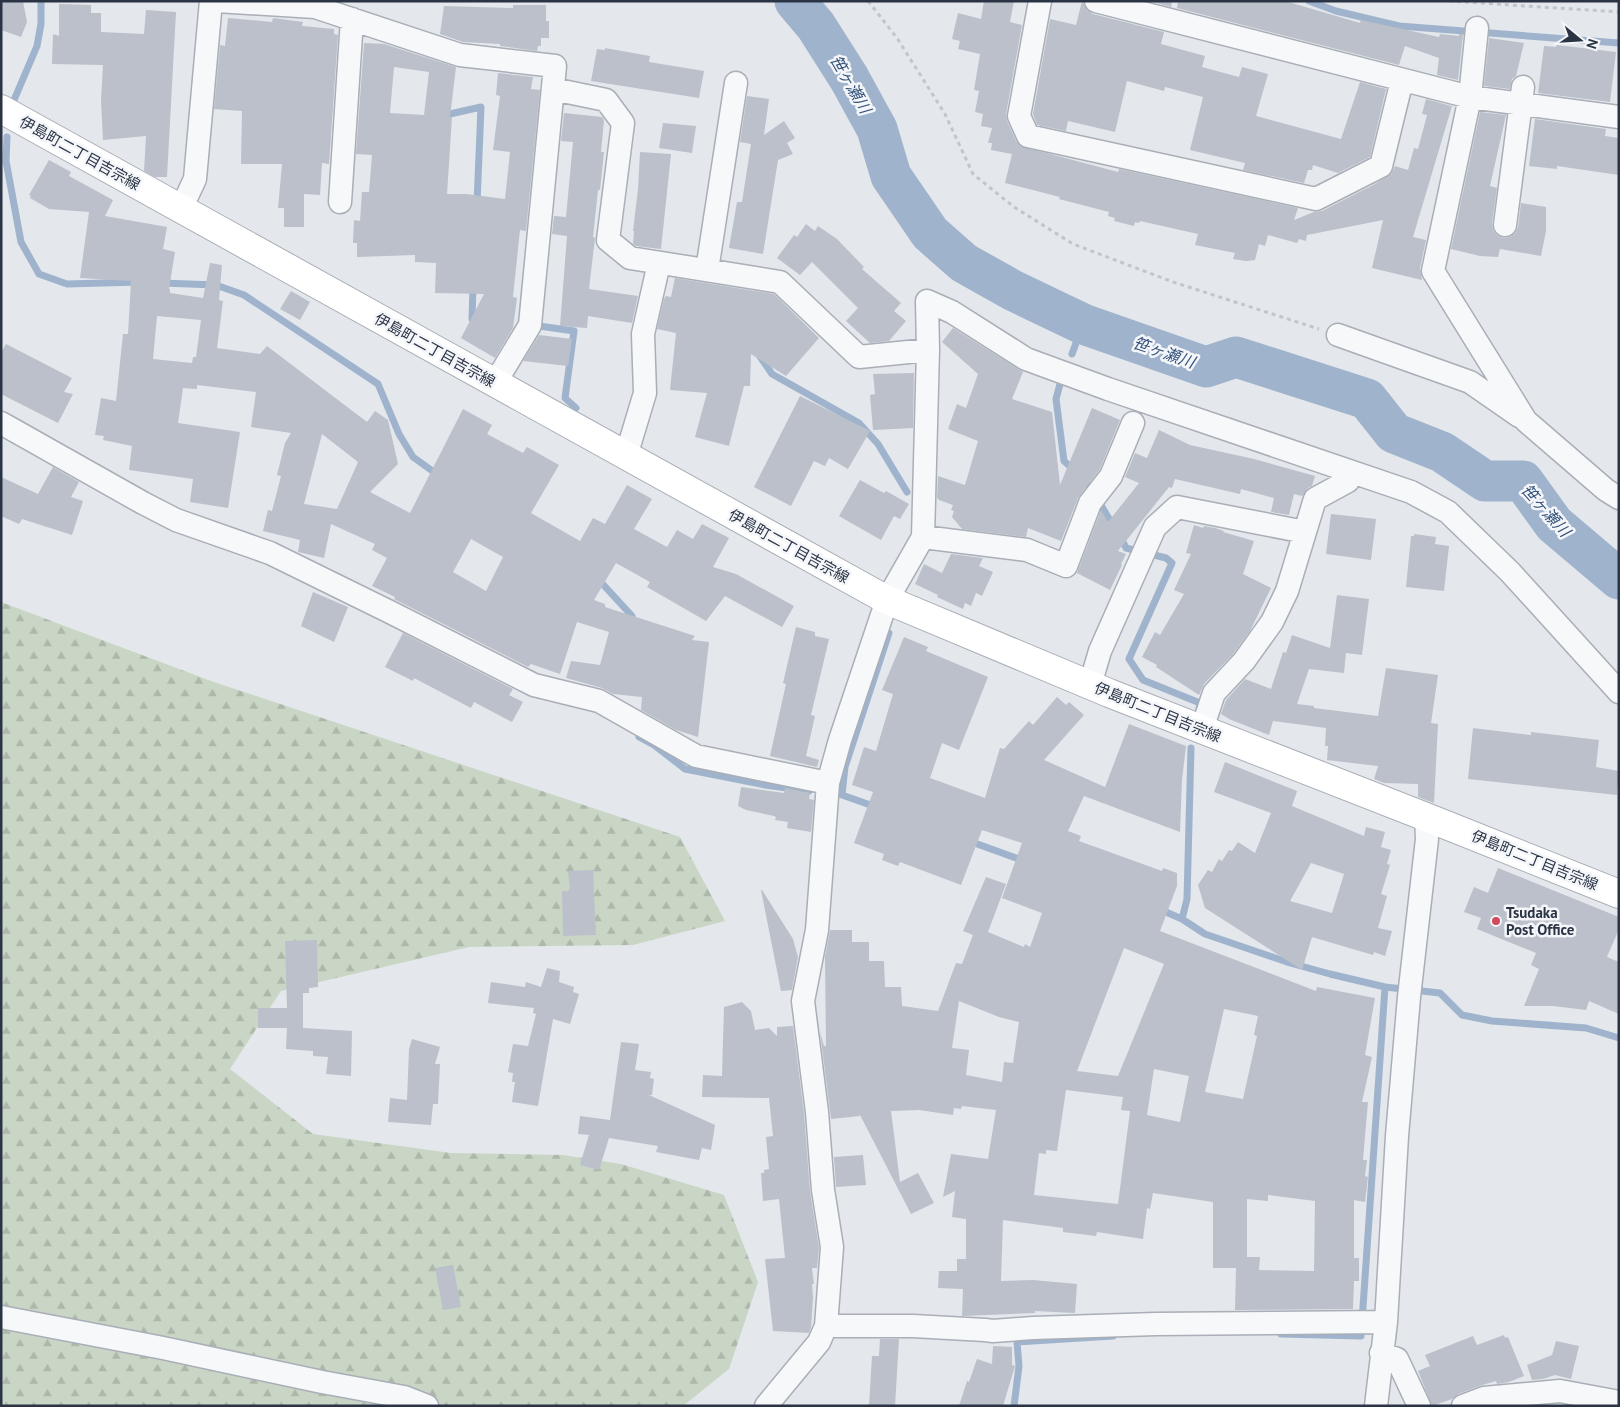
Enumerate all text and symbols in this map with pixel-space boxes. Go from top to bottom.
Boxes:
north arrow [1555,15,1605,65]
text: N [1582,37,1602,51]
water label: 笹ヶ瀬川 [826,51,877,118]
street label: 伊島町二丁目吉宗線 [16,112,144,194]
street label: 伊島町二丁目吉宗線 [371,309,499,391]
water label: 笹ヶ瀬川 [1130,332,1199,373]
water label: 笹ヶ瀬川 [1517,480,1576,542]
street label: 伊島町二丁目吉宗線 [725,505,853,587]
street label: 伊島町二丁目吉宗線 [1092,678,1224,746]
street label: 伊島町二丁目吉宗線 [1469,826,1601,894]
place label: Tsudaka Post Office [1506,903,1575,939]
marker: Tsudaka Post Office [1490,915,1502,927]

